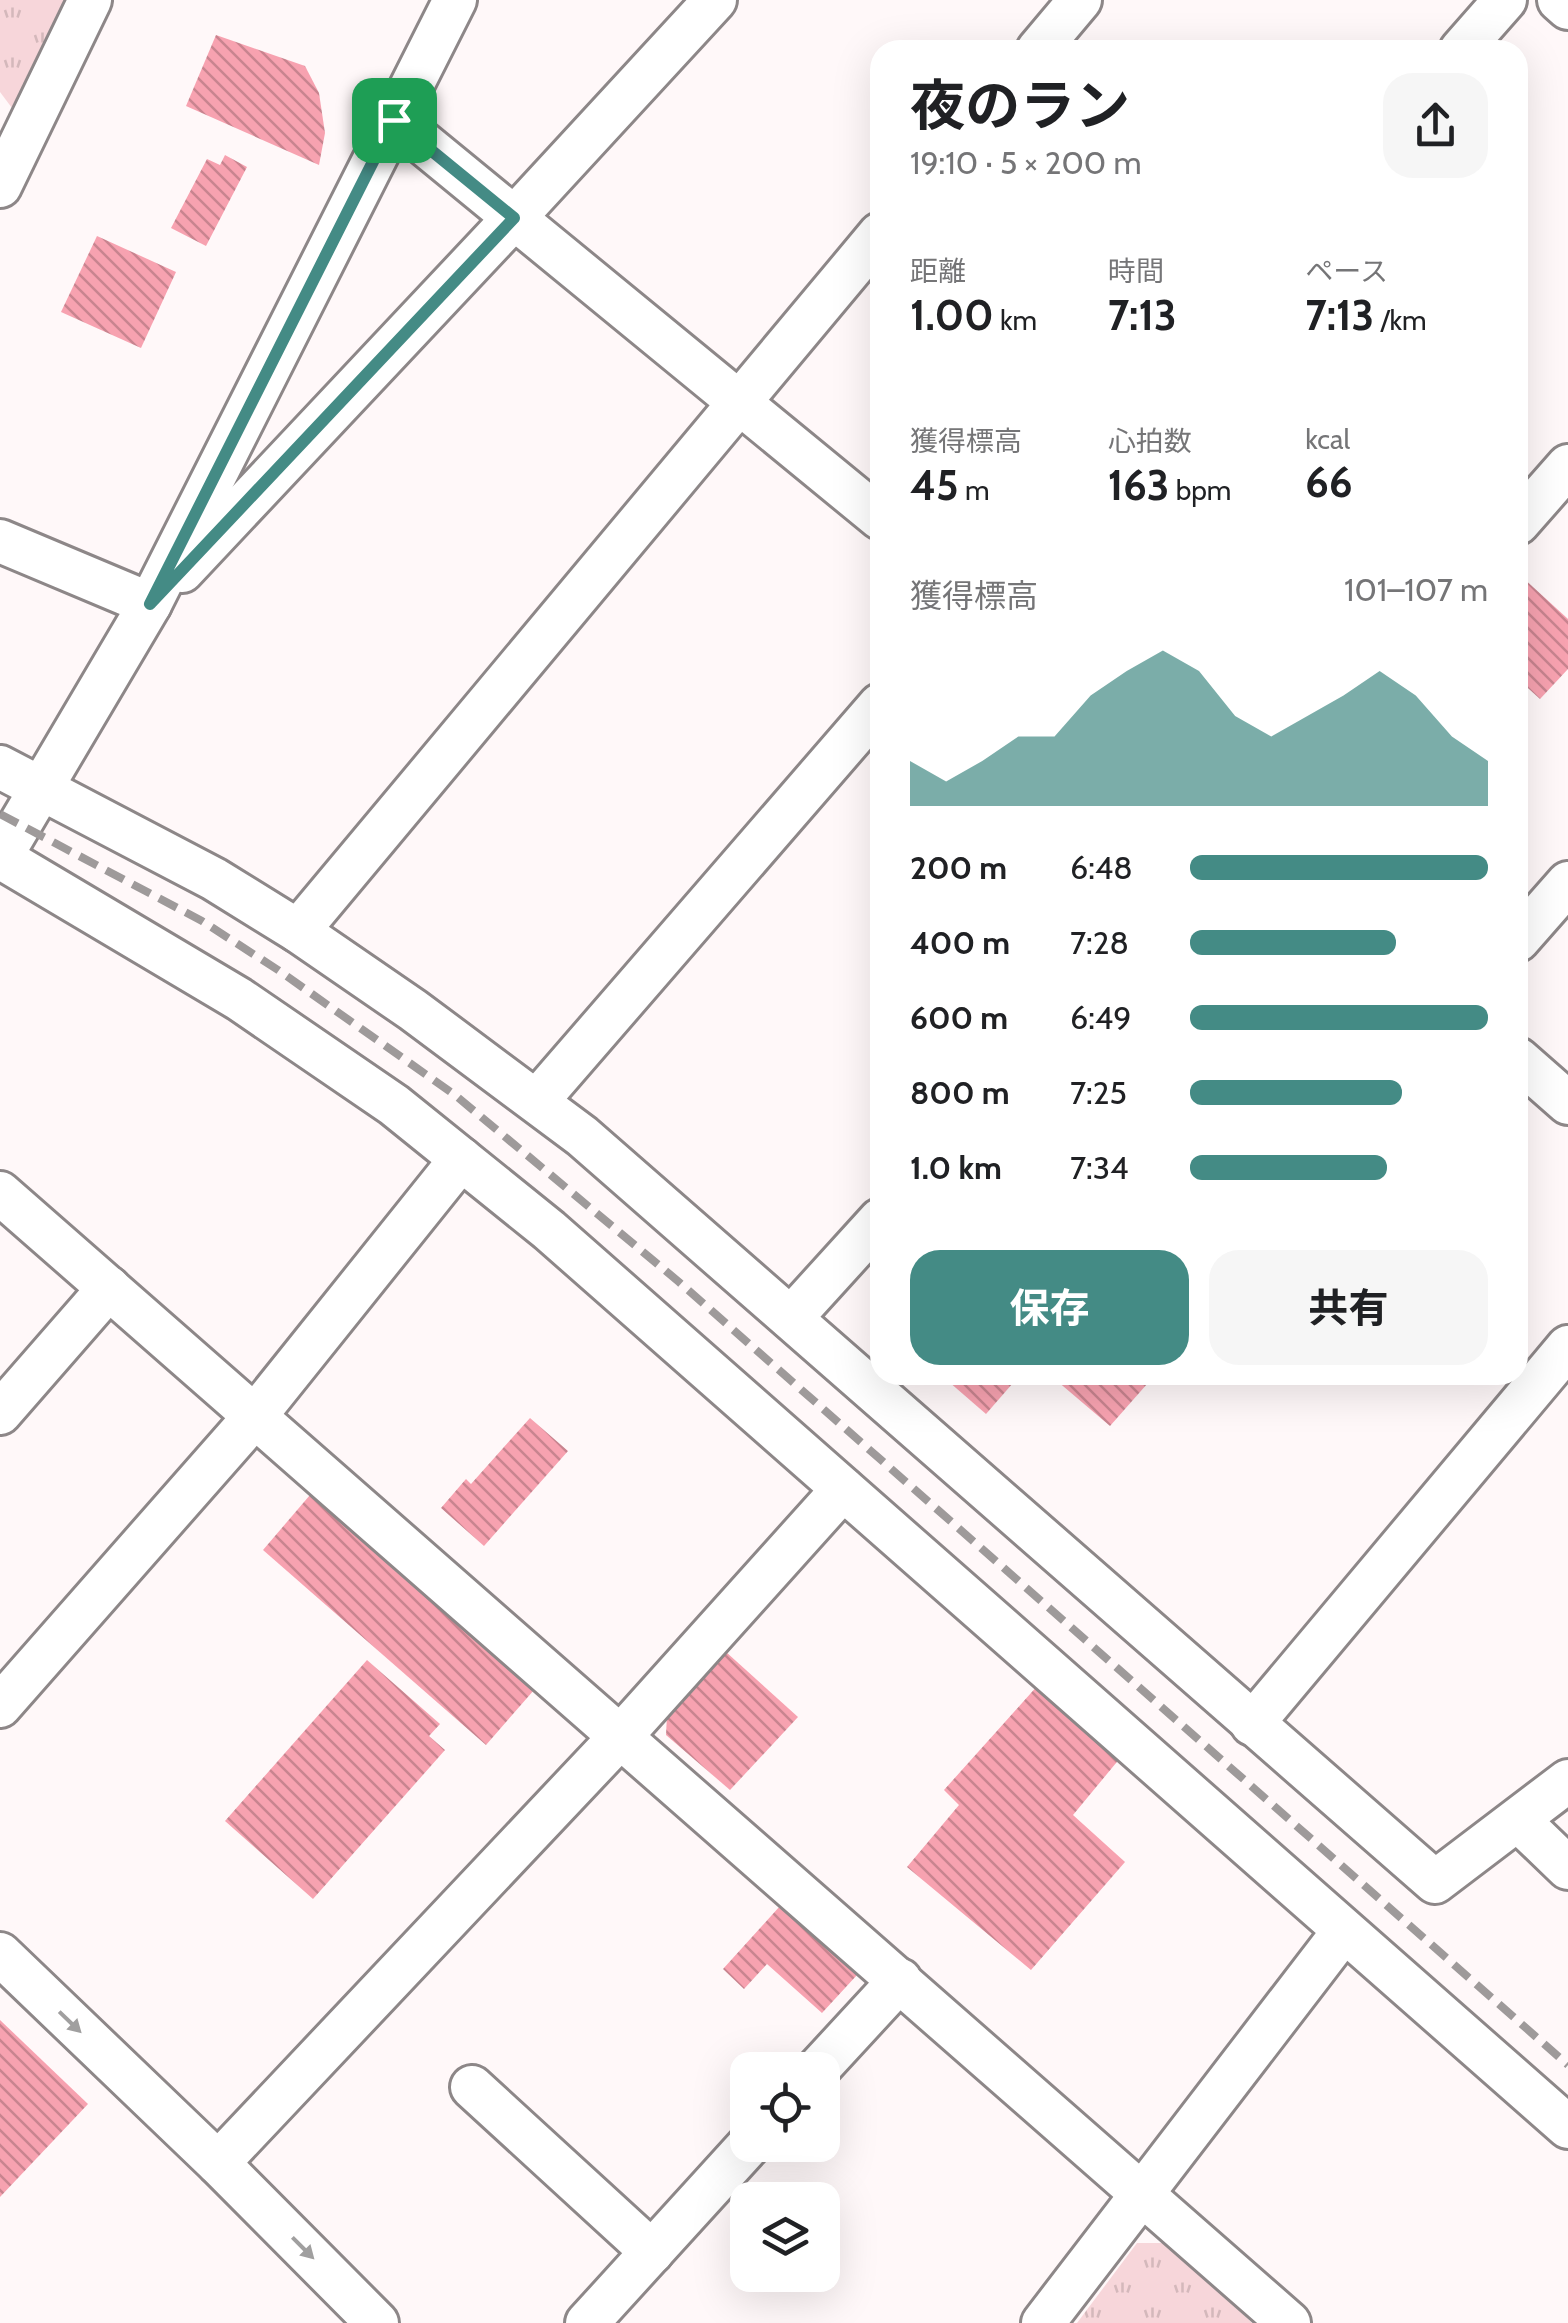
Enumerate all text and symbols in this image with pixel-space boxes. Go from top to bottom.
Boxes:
text: 夜のラン [910,72,1130,139]
button: share [1383,73,1488,178]
pin [352,78,437,163]
icon: arrive [367,93,422,148]
text: 19:10 · 5 × 200 m [910,143,1141,182]
text: 距離 [910,254,966,288]
text: 時間 [1108,254,1164,288]
text: ペース [1305,254,1388,288]
text: 1.00 [910,289,994,341]
text: 7:13 [1108,289,1177,341]
text: 7:13 [1305,289,1374,341]
text: km [994,303,1037,337]
text: /km [1374,303,1427,337]
text: kcal [1305,422,1350,456]
text: 獲得標高 [910,424,1022,458]
text: 心拍数 [1108,424,1192,458]
text: 66 [1305,456,1353,508]
text: 45 [910,459,959,511]
text: 163 [1108,459,1169,511]
text: m [959,473,990,507]
text: bpm [1169,473,1231,507]
text: 101–107 m [1344,570,1488,609]
text: 獲得標高 [910,576,1038,615]
text: 200 m [910,848,1007,887]
text: 6:48 [1070,848,1133,887]
text: 400 m [910,923,1010,962]
text: 7:28 [1070,923,1129,962]
text: 600 m [910,998,1008,1037]
text: 6:49 [1070,998,1132,1037]
text: 800 m [910,1073,1010,1112]
text: 7:25 [1070,1073,1127,1112]
text: 1.0 km [910,1148,1002,1187]
text: 7:34 [1070,1148,1129,1187]
button: 保存 [910,1250,1189,1365]
button: 共有 [1209,1250,1488,1365]
one-way arrow [58,2009,82,2033]
map controls [730,2052,840,2292]
button: locate [730,2052,840,2162]
button: layers [730,2182,840,2292]
one-way arrow [291,2236,315,2260]

